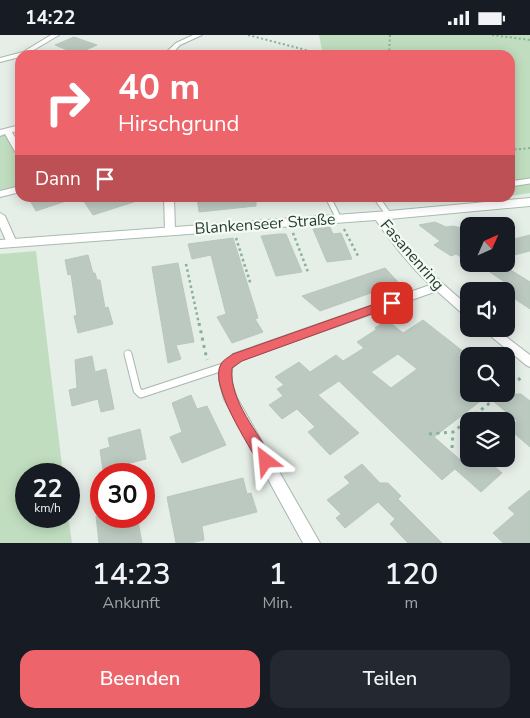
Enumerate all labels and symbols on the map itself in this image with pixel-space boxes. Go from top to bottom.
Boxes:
street label: Blankenseer Straße [194,208,336,240]
street label: Fasanenring [375,215,449,295]
north arrow [460,217,515,273]
pin [371,282,413,324]
position arrow [239,434,291,486]
speed limit sign: 30 [90,463,155,528]

